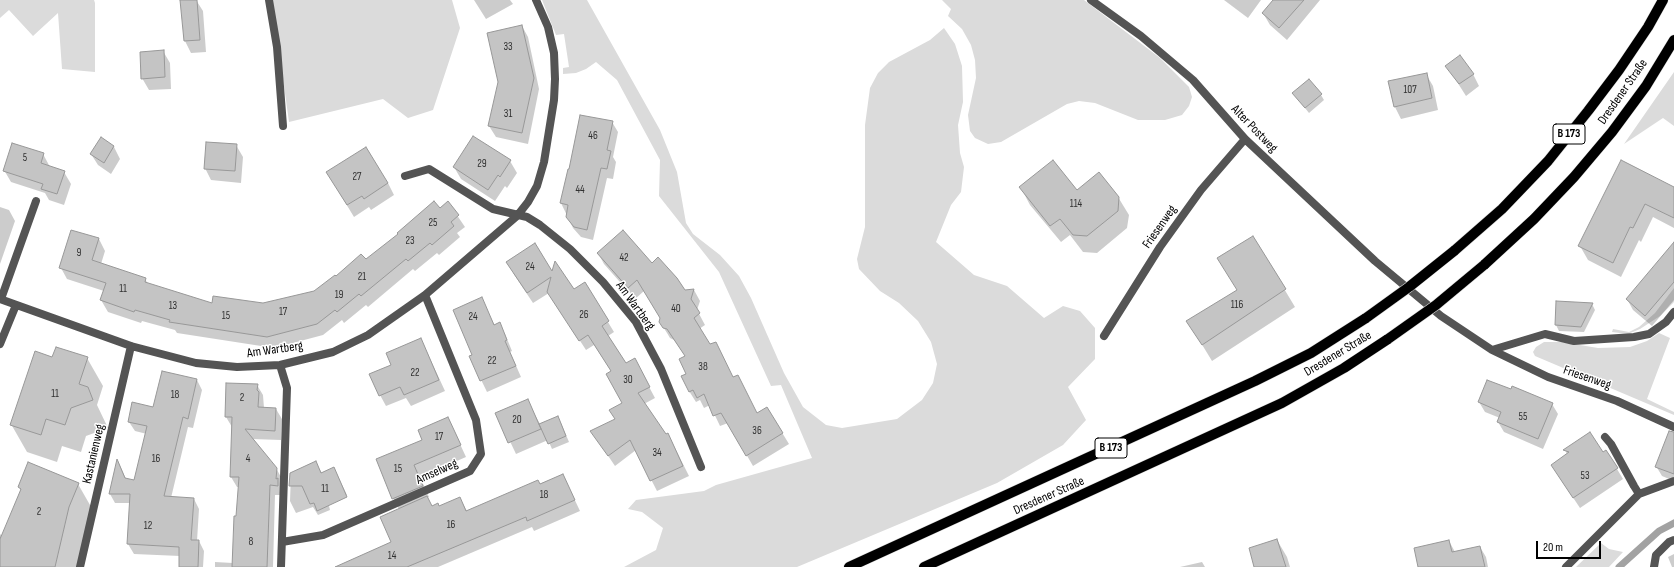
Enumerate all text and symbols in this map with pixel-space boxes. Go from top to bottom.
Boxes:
house number: 33 [503,40,513,54]
street label: Dresdener Straße [1595,56,1651,128]
house number: 107 [1403,83,1417,97]
street label: Alter Postweg [1227,102,1281,156]
house number: 31 [504,107,512,121]
road number: B 173 [1553,124,1585,144]
house number: 46 [588,129,598,143]
house number: 5 [23,151,27,165]
house number: 29 [477,157,487,171]
house number: 27 [353,170,361,184]
house number: 44 [575,183,585,197]
house number: 114 [1070,197,1082,211]
street label: Friesenweg [1139,202,1181,252]
house number: 25 [429,216,437,230]
house number: 23 [405,234,415,248]
house number: 9 [77,246,81,260]
house number: 42 [619,251,629,265]
house number: 24 [525,260,535,274]
house number: 21 [358,270,366,284]
street label: Am Wartberg [612,279,658,333]
house number: 11 [119,282,127,296]
house number: 19 [335,288,343,302]
house number: 116 [1231,298,1243,312]
house number: 13 [169,299,177,313]
house number: 40 [671,302,681,316]
house number: 17 [279,305,287,319]
house number: 26 [579,308,589,322]
house number: 15 [222,309,230,323]
house number: 24 [468,310,478,324]
street label: Dresdener Straße [1302,328,1374,380]
street label: Am Wartberg [246,338,304,362]
house number: 22 [487,354,497,368]
house number: 38 [698,360,708,374]
street label: Friesenweg [1561,363,1613,393]
house number: 22 [410,366,420,380]
house number: 30 [623,373,633,387]
house number: 11 [51,387,59,401]
house number: 18 [171,388,179,402]
house number: 2 [240,391,244,405]
house number: 55 [1519,410,1527,424]
house number: 20 [512,413,522,427]
street label: Kastanienweg [80,423,108,485]
house number: 36 [752,424,762,438]
house number: 17 [435,430,443,444]
road number: B 173 [1095,438,1127,458]
house number: 34 [652,446,662,460]
house number: 16 [152,452,160,466]
house number: 4 [246,452,250,466]
street label: Amselweg [414,456,460,488]
house number: 15 [394,462,402,476]
house number: 53 [1580,469,1590,483]
street label: Dresdener Straße [1011,473,1087,519]
house number: 11 [321,482,329,496]
house number: 18 [540,488,548,502]
house number: 2 [37,505,41,519]
house number: 16 [447,518,455,532]
house number: 12 [144,519,152,533]
scale bar [1538,533,1603,559]
house number: 8 [249,535,253,549]
text: 20 m [1543,540,1563,555]
house number: 14 [388,549,396,563]

